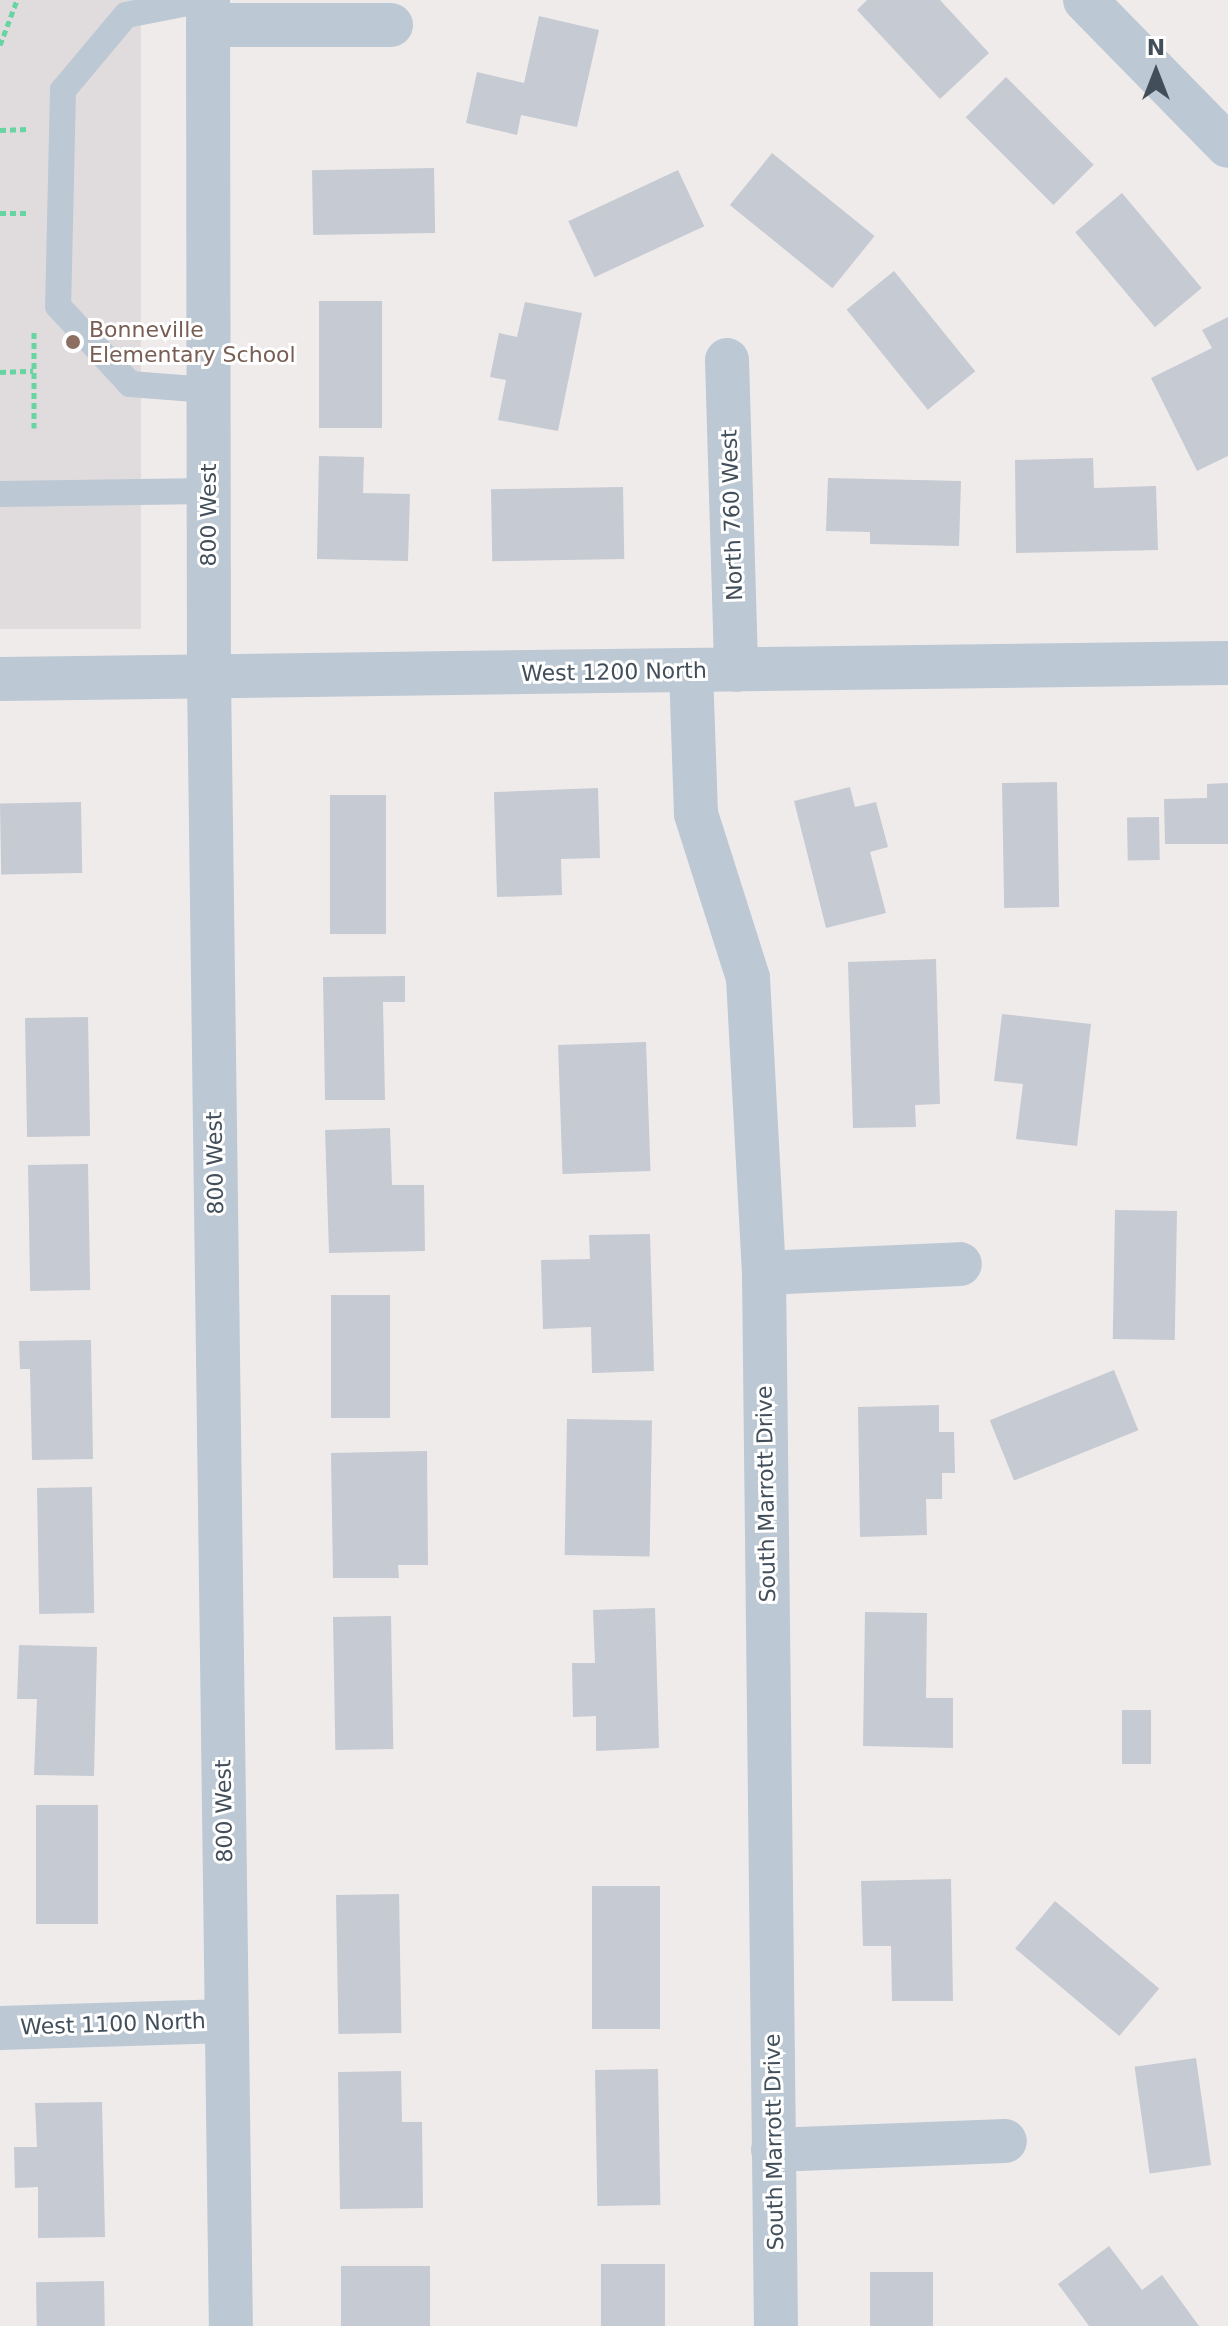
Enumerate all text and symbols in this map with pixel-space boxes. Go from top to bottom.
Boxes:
north arrow [1116,32,1196,112]
text: N [1147,35,1165,60]
place label: Bonneville Elementary School [89,316,296,368]
marker: Bonneville Elementary School [64,333,82,351]
street label: North 760 West [716,429,748,601]
street label: 800 West [196,463,222,567]
street label: West 1200 North [521,657,707,687]
street label: 800 West [201,1111,229,1215]
street label: South Marrott Drive [751,1385,781,1603]
street label: 800 West [210,1759,238,1863]
street label: West 1100 North [20,2008,206,2040]
street label: South Marrott Drive [759,2033,789,2251]

